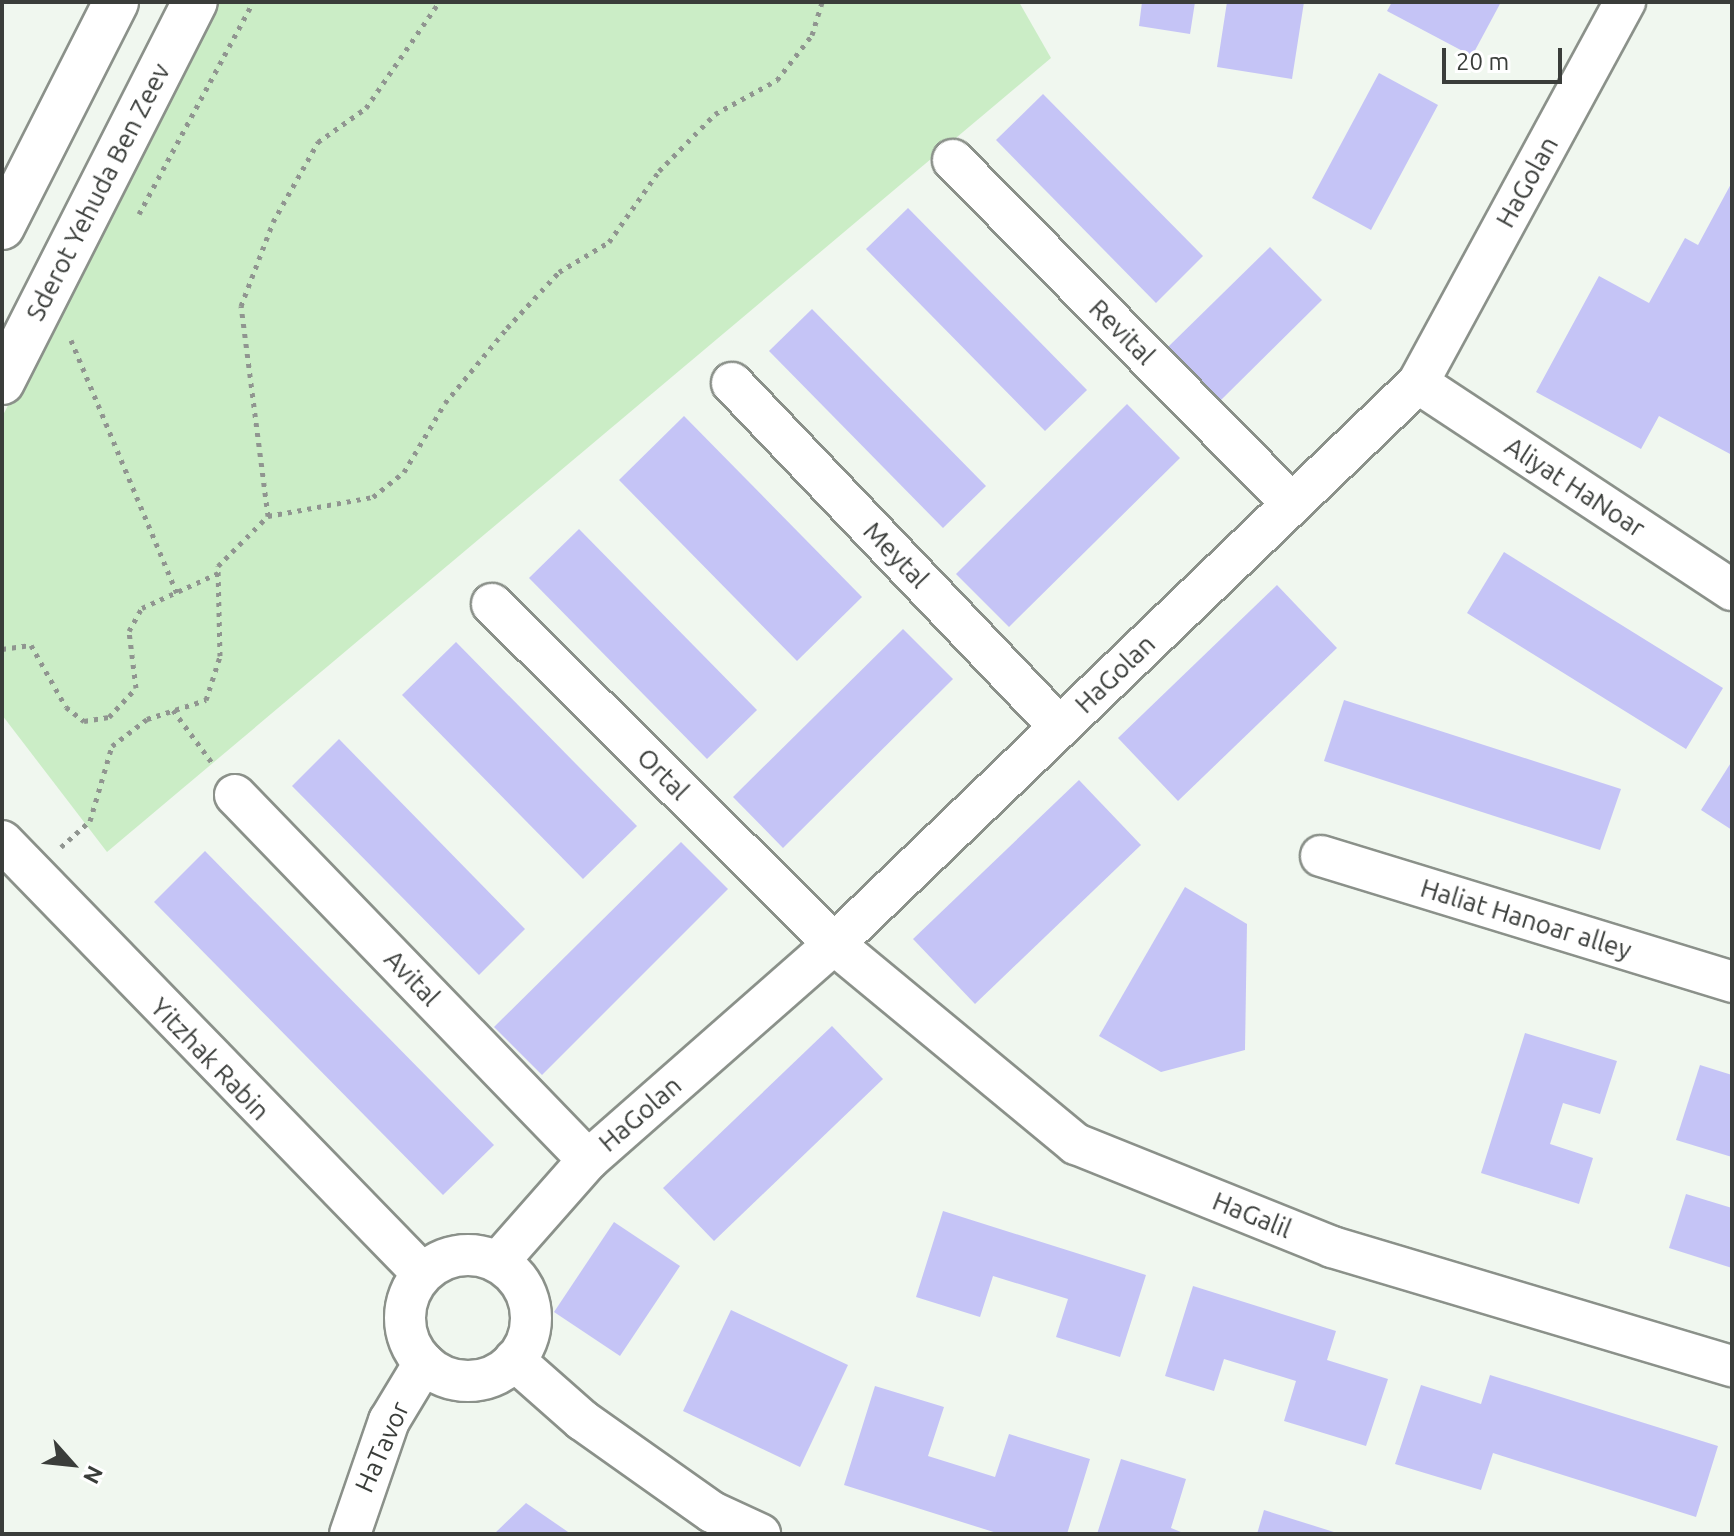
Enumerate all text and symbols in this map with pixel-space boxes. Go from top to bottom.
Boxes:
scale bar [1446,32,1566,82]
text: 20 m [1456,48,1509,75]
street label: Sderot Yehuda Ben Zeev [19,58,177,326]
street label: HaGolan [1489,131,1565,233]
street label: Revital [1083,293,1161,371]
street label: Aliyat HaNoar [1499,430,1651,544]
street label: Meytal [857,515,935,595]
street label: HaGolan [1069,628,1161,720]
street label: Ortal [631,742,695,806]
street label: Haliat Hanoar alley [1417,872,1635,966]
street label: Avital [378,943,446,1013]
street label: Yitzhak Rabin [144,991,276,1127]
street label: HaGolan [592,1070,688,1158]
street label: HaGalil [1208,1185,1296,1245]
street label: HaTavor [348,1397,416,1497]
north arrow [32,1424,112,1504]
text: N [79,1462,109,1488]

